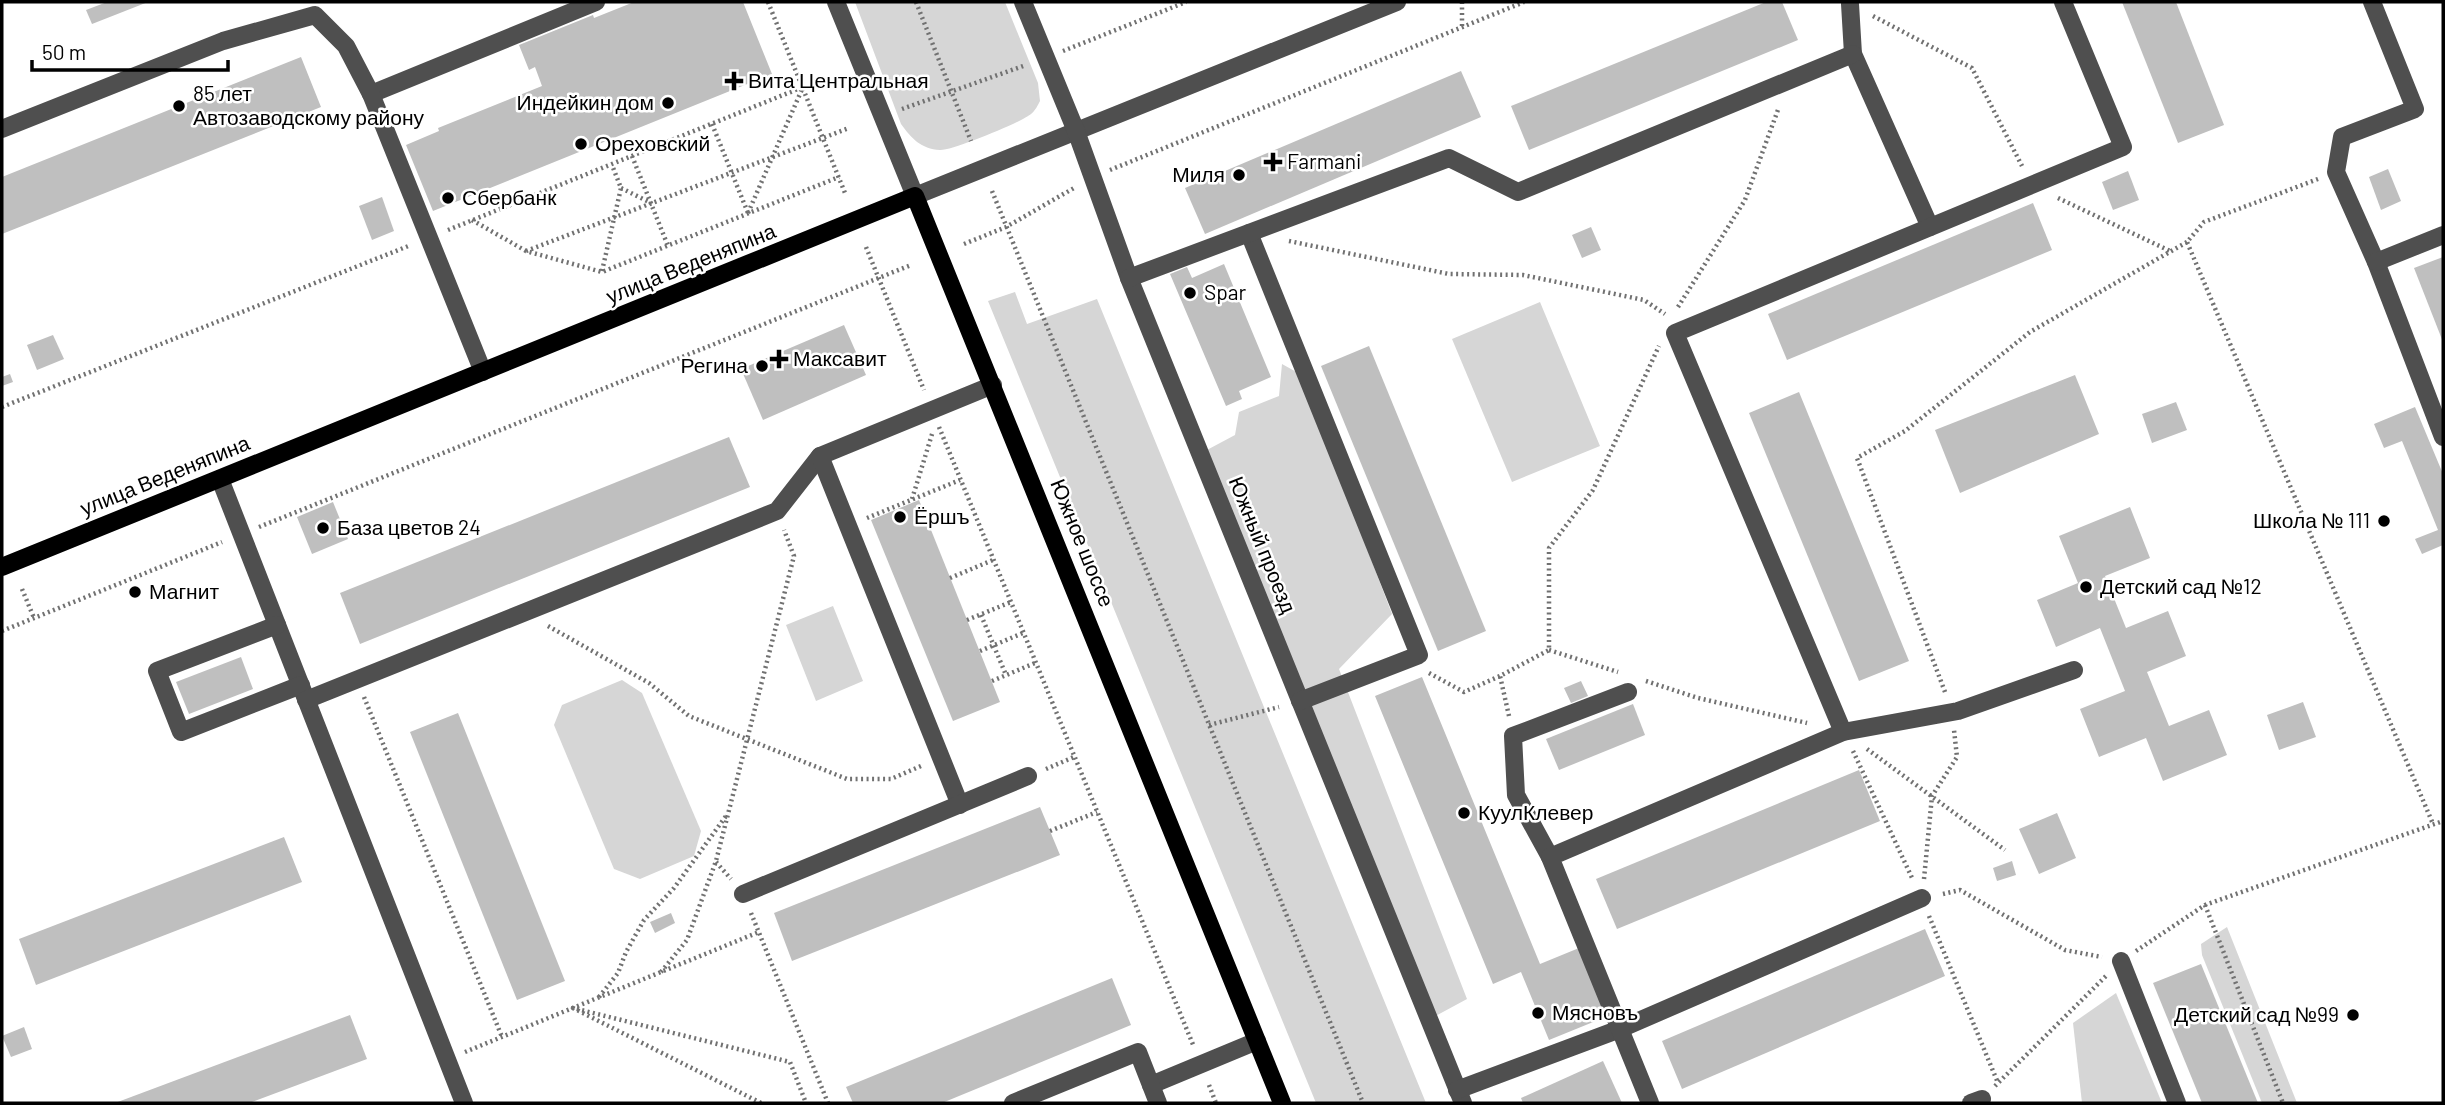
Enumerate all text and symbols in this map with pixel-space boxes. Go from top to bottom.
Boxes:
scale bar [32,28,228,72]
text: 50 m [42,39,86,64]
place label: Вита Центральная [748,67,929,92]
marker: Вита Центральная [726,73,742,89]
place label: 85 лет Автозаводскому району [193,80,425,129]
place label: Индейкин дом [517,89,654,114]
marker: Индейкин дом [660,95,676,111]
marker: 85 лет Автозаводскому району [171,98,187,114]
place label: Ореховский [595,130,710,155]
marker: Ореховский [573,136,589,152]
place label: Farmani [1287,148,1361,173]
marker: Farmani [1265,154,1281,170]
place label: Миля [1172,161,1225,186]
marker: Миля [1231,167,1247,183]
place label: Сбербанк [462,184,557,209]
marker: Сбербанк [440,190,456,206]
street label: улица Веденяпина [602,217,779,308]
place label: Spar [1204,279,1247,304]
marker: Spar [1182,285,1198,301]
place label: Максавит [793,345,887,370]
marker: Максавит [771,351,787,367]
place label: Регина [681,352,748,377]
marker: Регина [754,358,770,374]
street label: улица Веденяпина [76,429,253,520]
street label: Южный проезд [1225,472,1302,616]
street label: Южное шоссе [1046,475,1120,610]
place label: Ёршъ [914,503,970,528]
place label: Школа № 111 [2253,507,2370,532]
marker: Ёршъ [892,509,908,525]
marker: Школа № 111 [2376,513,2392,529]
place label: База цветов 24 [337,514,481,539]
marker: База цветов 24 [315,520,331,536]
place label: Детский сад №12 [2100,573,2262,598]
place label: Магнит [149,578,219,603]
marker: Детский сад №12 [2078,579,2094,595]
marker: Магнит [127,584,143,600]
place label: КуулКлевер [1478,799,1593,824]
marker: КуулКлевер [1456,805,1472,821]
place label: Мясновъ [1552,999,1638,1024]
place label: Детский сад №99 [2174,1001,2339,1026]
marker: Мясновъ [1530,1005,1546,1021]
marker: Детский сад №99 [2345,1007,2361,1023]

